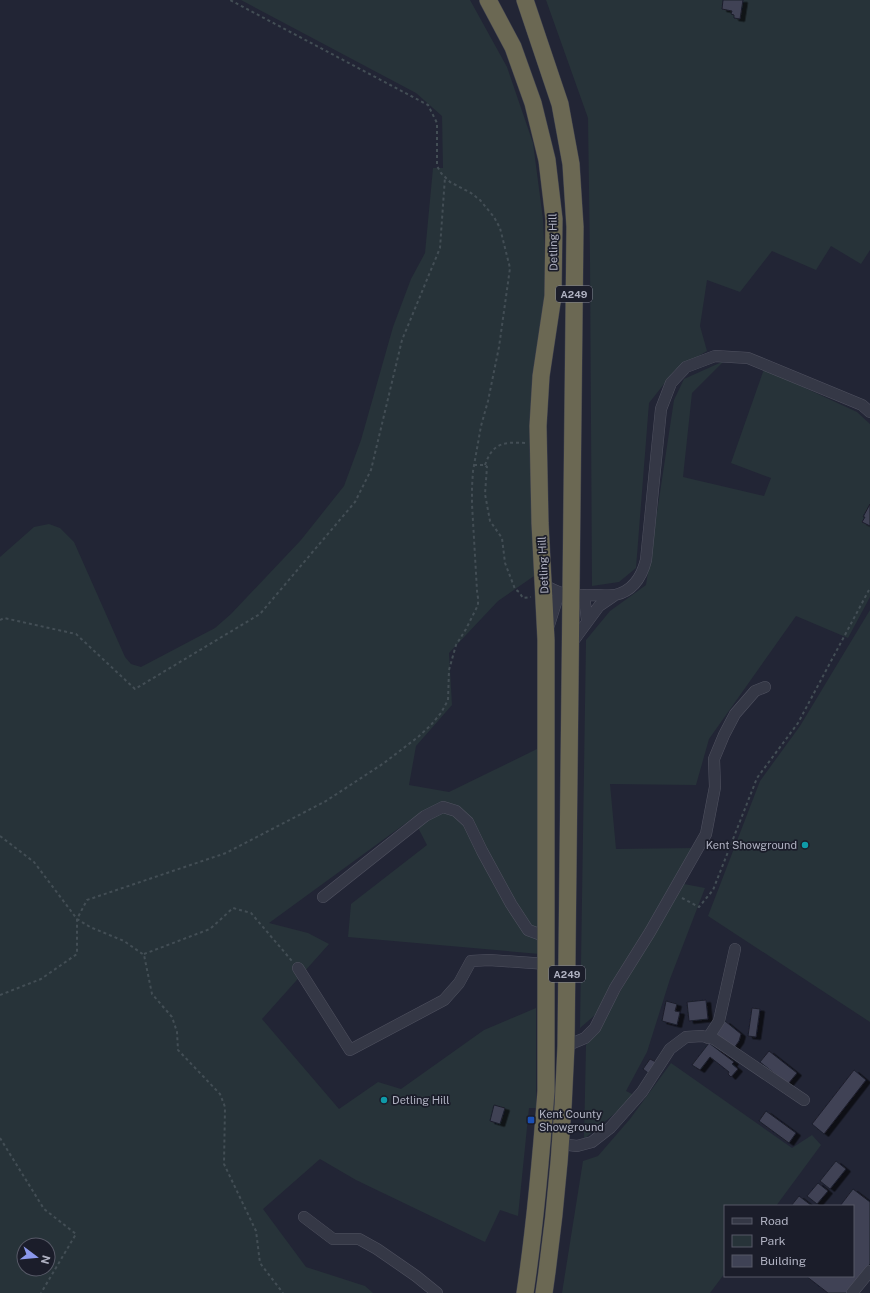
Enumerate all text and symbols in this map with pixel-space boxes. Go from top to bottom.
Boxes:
street label: Detling Hill [546,213,560,271]
road number: A249 [556,286,592,302]
street label: Detling Hill [536,536,550,594]
place label: Kent Showground [706,839,797,851]
marker: Kent Showground [800,840,810,850]
road number: A249 [549,966,585,982]
place label: Detling Hill [392,1094,450,1106]
marker: Detling Hill [379,1095,389,1105]
place label: Kent County Showground [539,1108,604,1133]
marker: Kent County Showground [526,1115,536,1125]
legend [724,1205,854,1277]
text: Road [760,1214,788,1228]
text: Park [760,1234,786,1248]
north arrow [16,1237,56,1277]
text: N [39,1254,53,1266]
text: Building [760,1254,806,1268]

